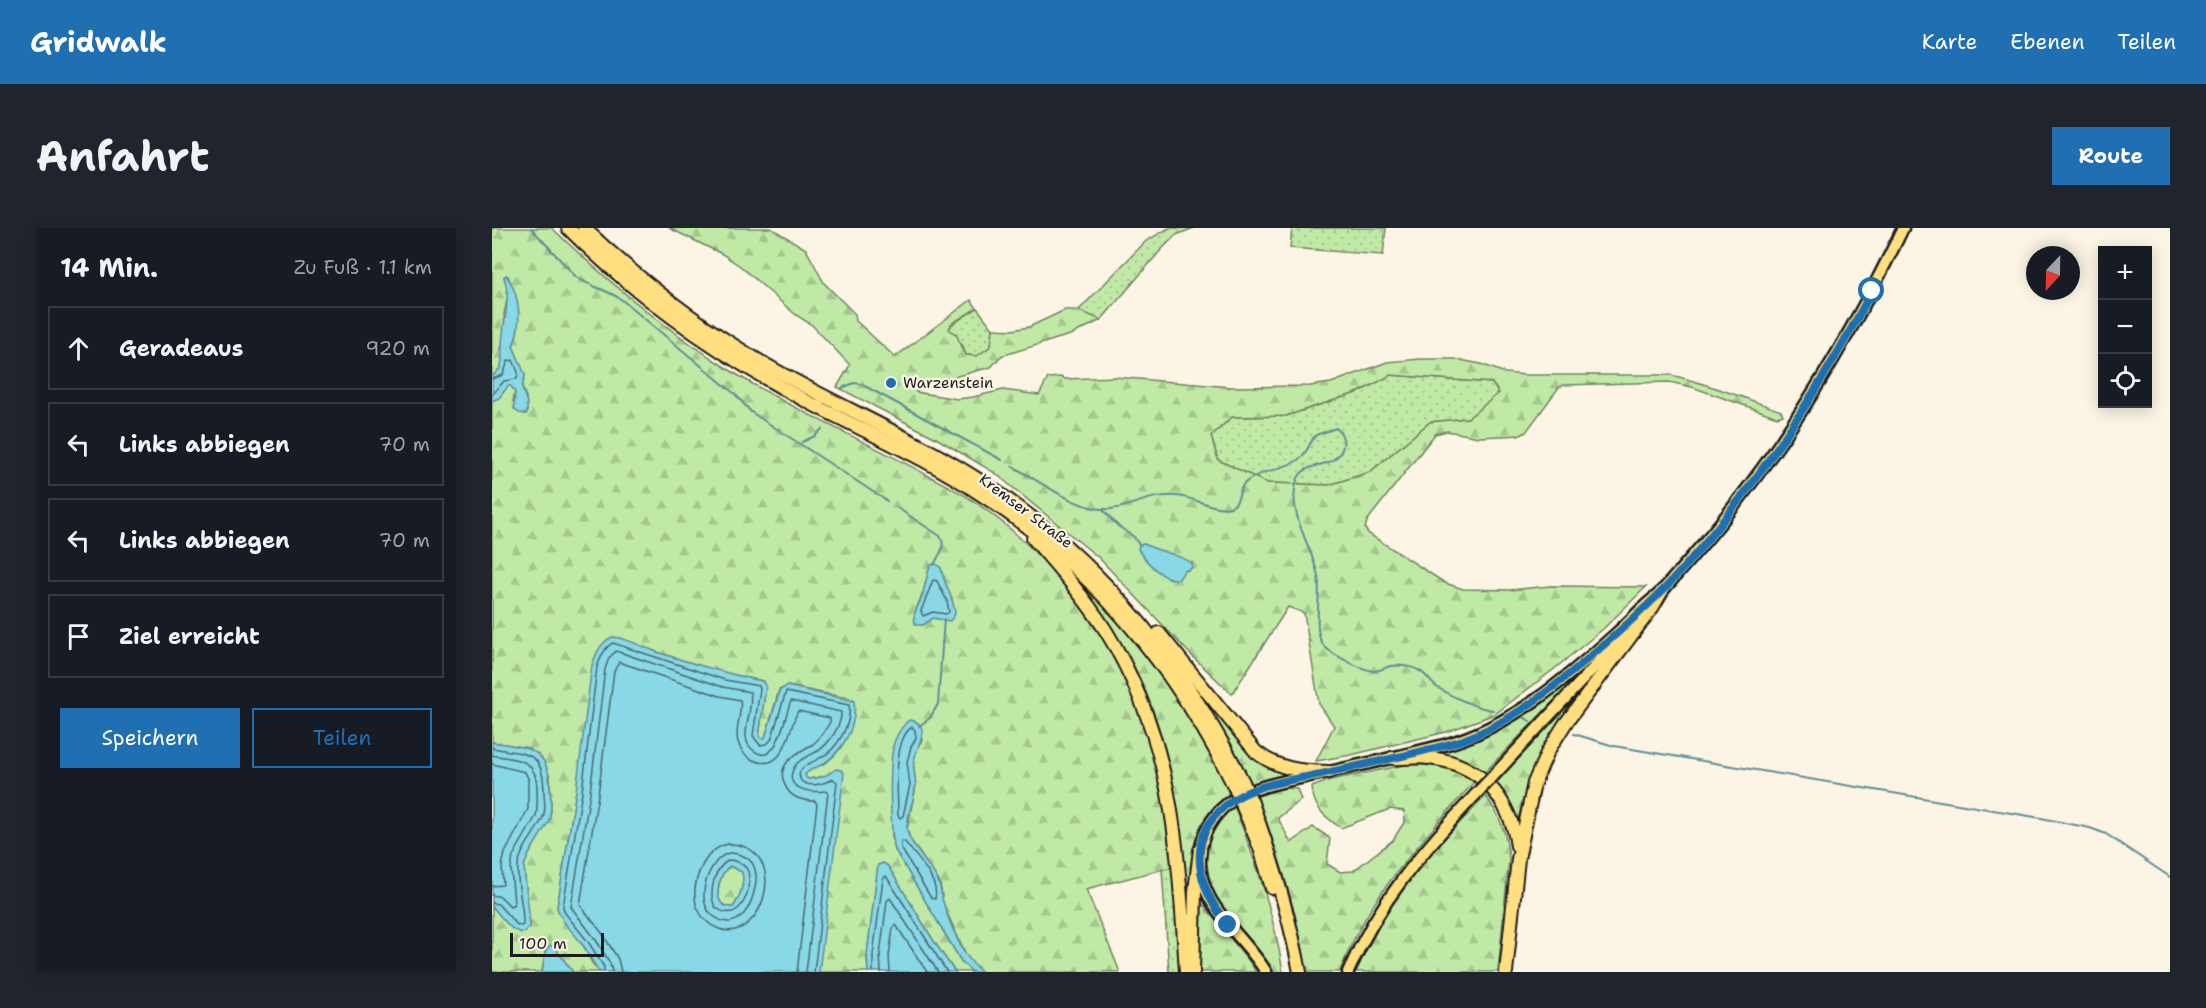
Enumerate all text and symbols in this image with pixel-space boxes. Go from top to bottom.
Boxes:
text: Gridwalk [30,23,167,61]
text: Karte [1922,28,1977,56]
text: Ebenen [2010,28,2085,56]
text: Teilen [2118,28,2176,56]
button: Route [2052,127,2170,185]
text: Anfahrt [36,128,209,184]
north arrow [2026,246,2080,300]
map controls [2098,246,2152,408]
button: + [2098,246,2152,300]
text: 14 Min. [60,250,158,285]
text: Zu Fuß · 1.1 km [294,254,432,280]
route start [1858,277,1884,303]
button: − [2098,300,2152,354]
icon: ahead [62,332,95,365]
text: Geradeaus [119,334,243,363]
text: 920 m [366,335,430,361]
button: locate [2098,354,2152,408]
place label: Warzenstein [903,373,993,393]
marker: Warzenstein [884,376,898,390]
icon: left [62,428,95,461]
text: Links abbiegen [119,430,290,459]
text: 70 m [378,431,430,457]
street label: Kremser Straße [975,469,1077,553]
icon: left [62,524,95,557]
text: Links abbiegen [119,526,290,555]
text: 70 m [378,527,430,553]
icon: arrive [62,620,95,653]
text: Ziel erreicht [119,622,260,651]
button: Speichern [60,708,240,768]
button: Teilen [252,708,432,768]
route end [1214,911,1240,937]
scale bar [510,930,604,958]
text: 100 m [519,933,567,954]

